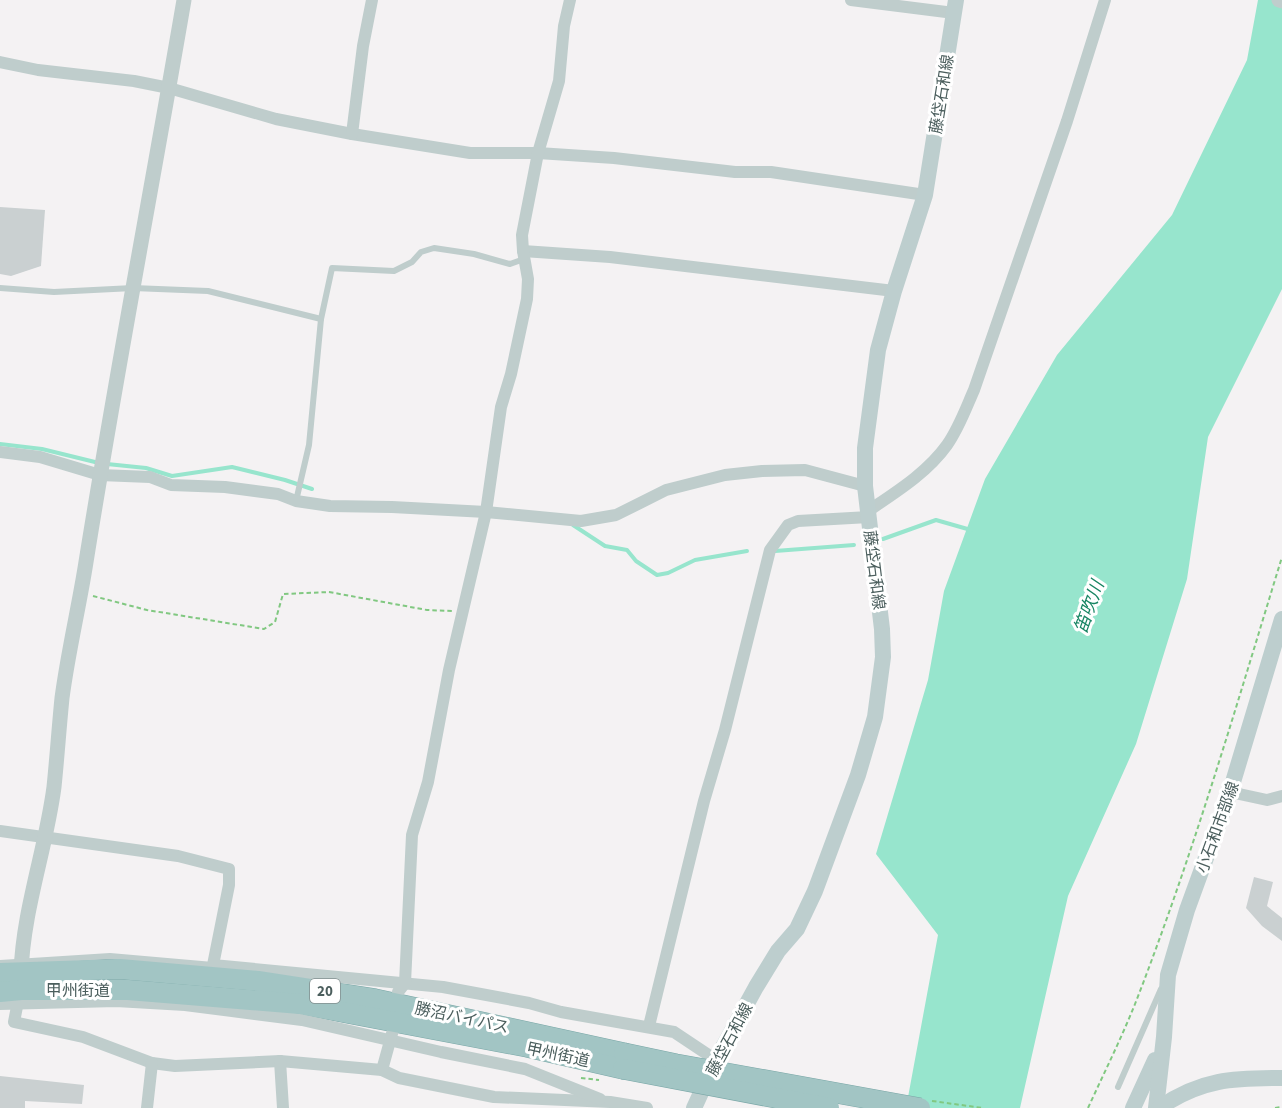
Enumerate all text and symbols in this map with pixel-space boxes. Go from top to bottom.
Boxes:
street label: 藤垈石和線 [925,53,959,135]
street label: 藤垈石和線 [858,529,890,611]
water label: 笛吹川 [1068,576,1111,637]
street label: 小石和市部線 [1191,778,1245,876]
road number: 20 [310,979,340,1003]
street label: 甲州街道 [46,980,110,1002]
street label: 勝沼バイパス [413,997,511,1039]
street label: 藤垈石和線 [701,999,758,1080]
street label: 甲州街道 [524,1038,591,1072]

